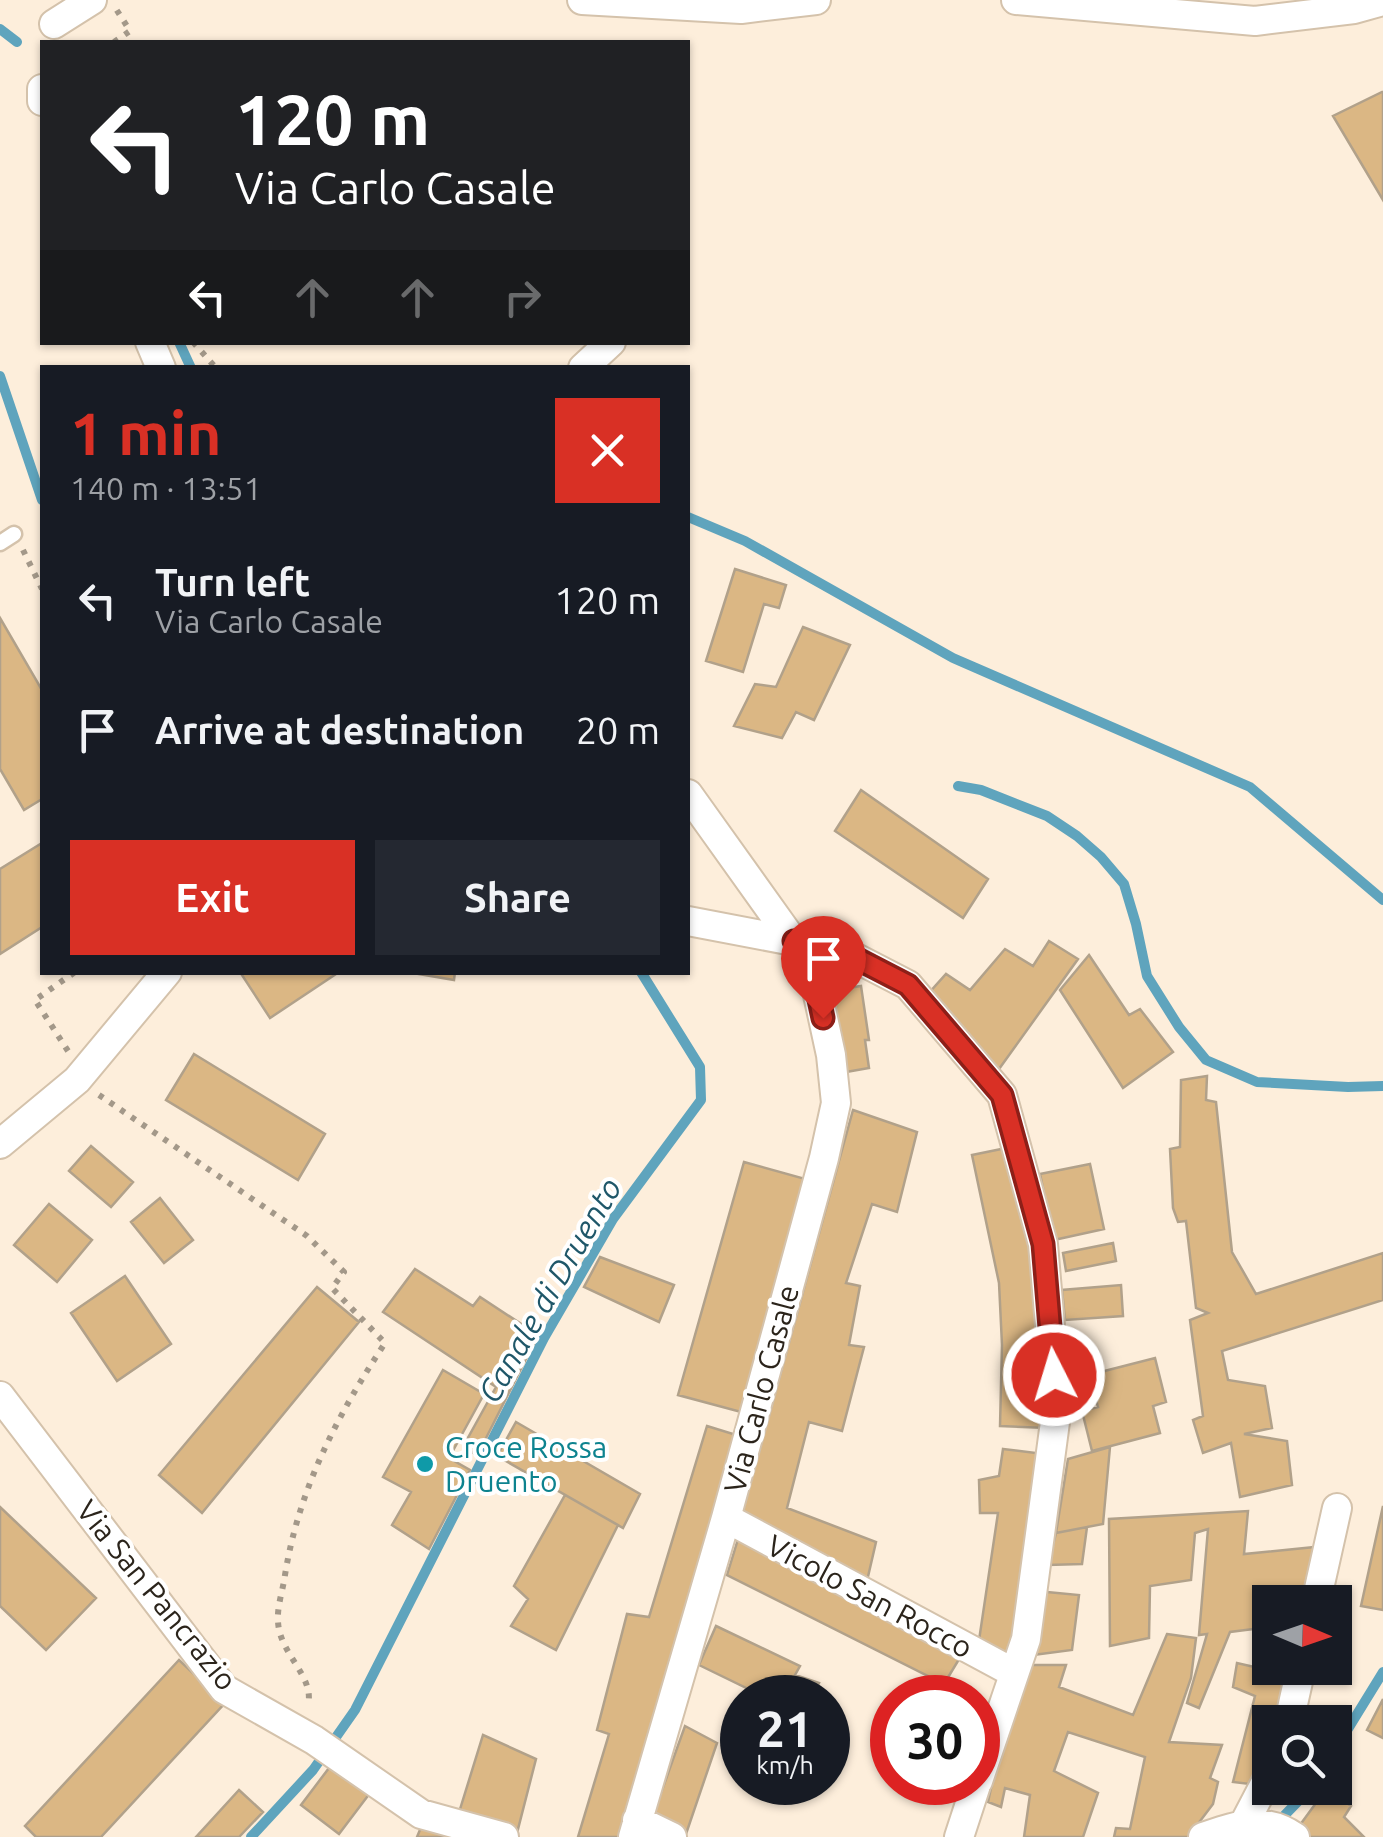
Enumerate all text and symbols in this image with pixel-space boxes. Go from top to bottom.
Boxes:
icon: left [70,80,200,210]
text: 120 m [235,80,430,158]
text: Via Carlo Casale [235,162,556,213]
icon: left [180,270,235,325]
icon: ahead [285,270,340,325]
icon: ahead [390,270,445,325]
icon: right [495,270,550,325]
button: close [555,398,660,503]
text: 1 min [70,399,222,466]
text: 140 m · 13:51 [70,470,262,506]
text: Turn left [155,561,310,603]
icon: left [70,573,125,628]
text: 120 m [554,579,660,621]
text: Via Carlo Casale [155,603,383,639]
icon: arrive [70,703,125,758]
text: Arrive at destination [155,709,524,751]
text: 20 m [576,709,660,751]
button: Exit [70,840,355,955]
button: Share [375,840,660,955]
pin [781,916,866,1019]
icon: arrive [796,931,851,986]
water label: Canale di Druento [470,1172,628,1408]
street label: Via Carlo Casale [717,1281,805,1497]
position arrow [1002,1323,1106,1427]
place label: Croce Rossa Druento [445,1430,607,1498]
marker: Croce Rossa Druento [414,1453,436,1475]
street label: Via San Pancrazio [70,1493,244,1697]
street label: Vicolo San Rocco [762,1528,978,1664]
north arrow [1252,1585,1352,1685]
map controls [1252,1585,1352,1805]
speed limit sign: 30 [870,1675,1000,1805]
text: 21 [757,1700,813,1756]
button: search [1252,1705,1352,1805]
text: km/h [756,1751,814,1779]

